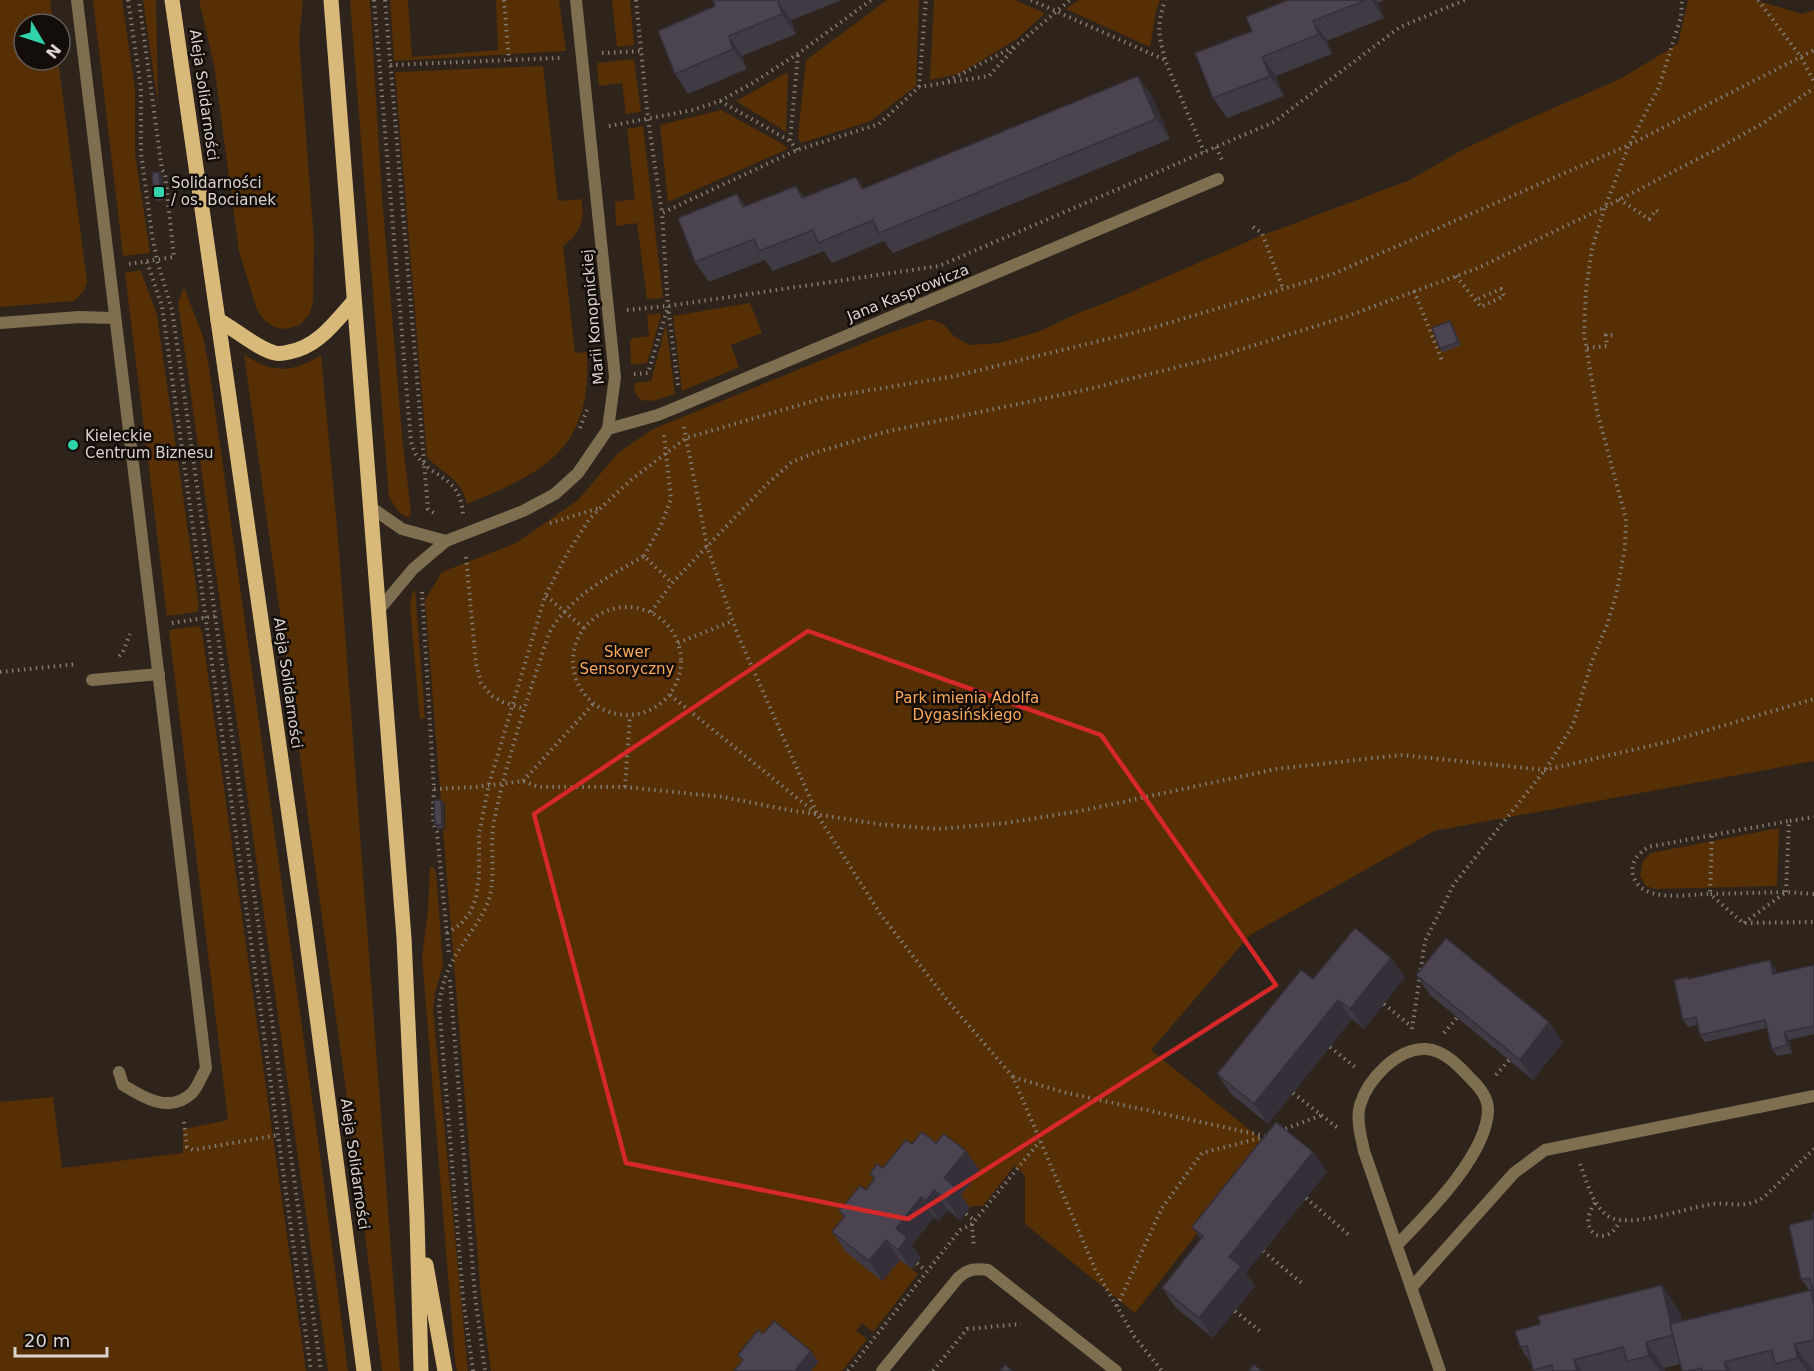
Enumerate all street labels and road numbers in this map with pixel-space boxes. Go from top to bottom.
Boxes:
street label: Aleja Solidarności [186,28,222,162]
street label: Marii Konopnickiej [578,248,608,386]
street label: Jana Kasprowicza [843,260,972,326]
street label: Aleja Solidarności [270,616,306,750]
street label: Aleja Solidarności [337,1097,373,1231]

